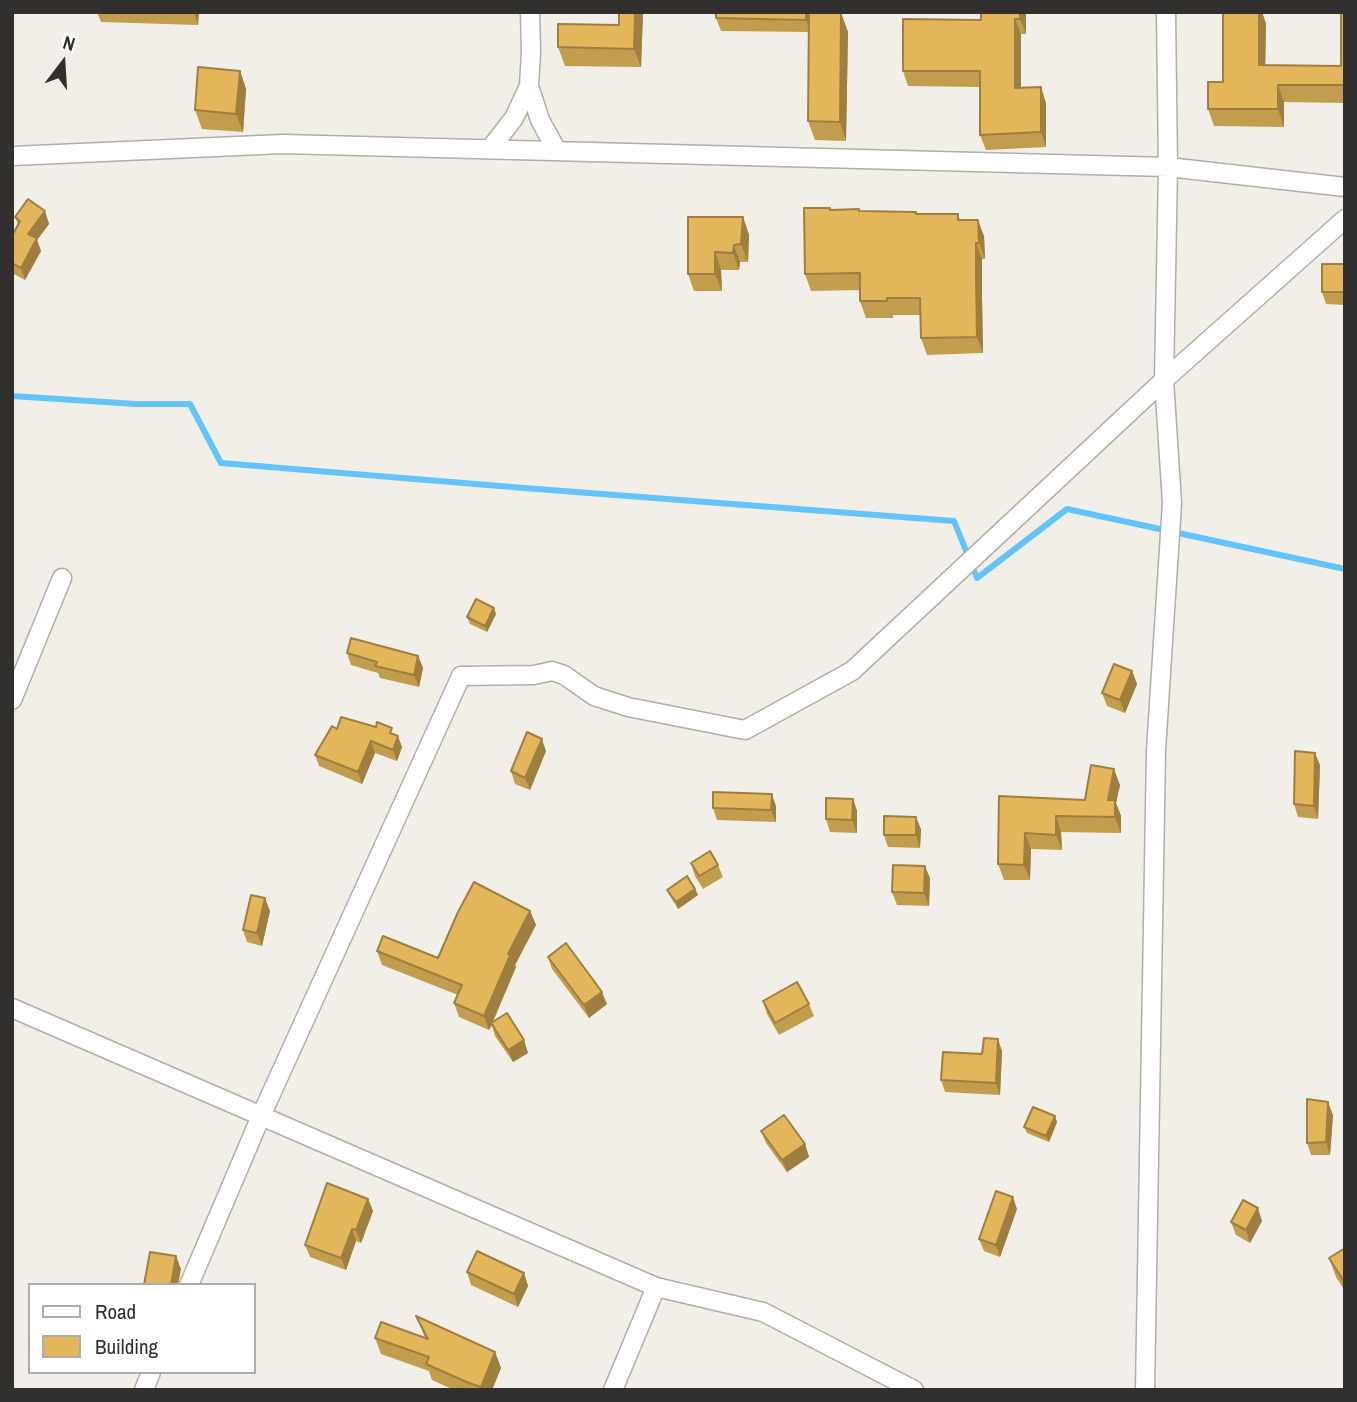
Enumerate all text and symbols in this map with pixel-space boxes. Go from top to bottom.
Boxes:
north arrow [28,28,98,98]
text: N [60,29,78,57]
legend [28,1283,256,1374]
text: Road [95,1297,136,1326]
text: Building [95,1332,158,1361]

